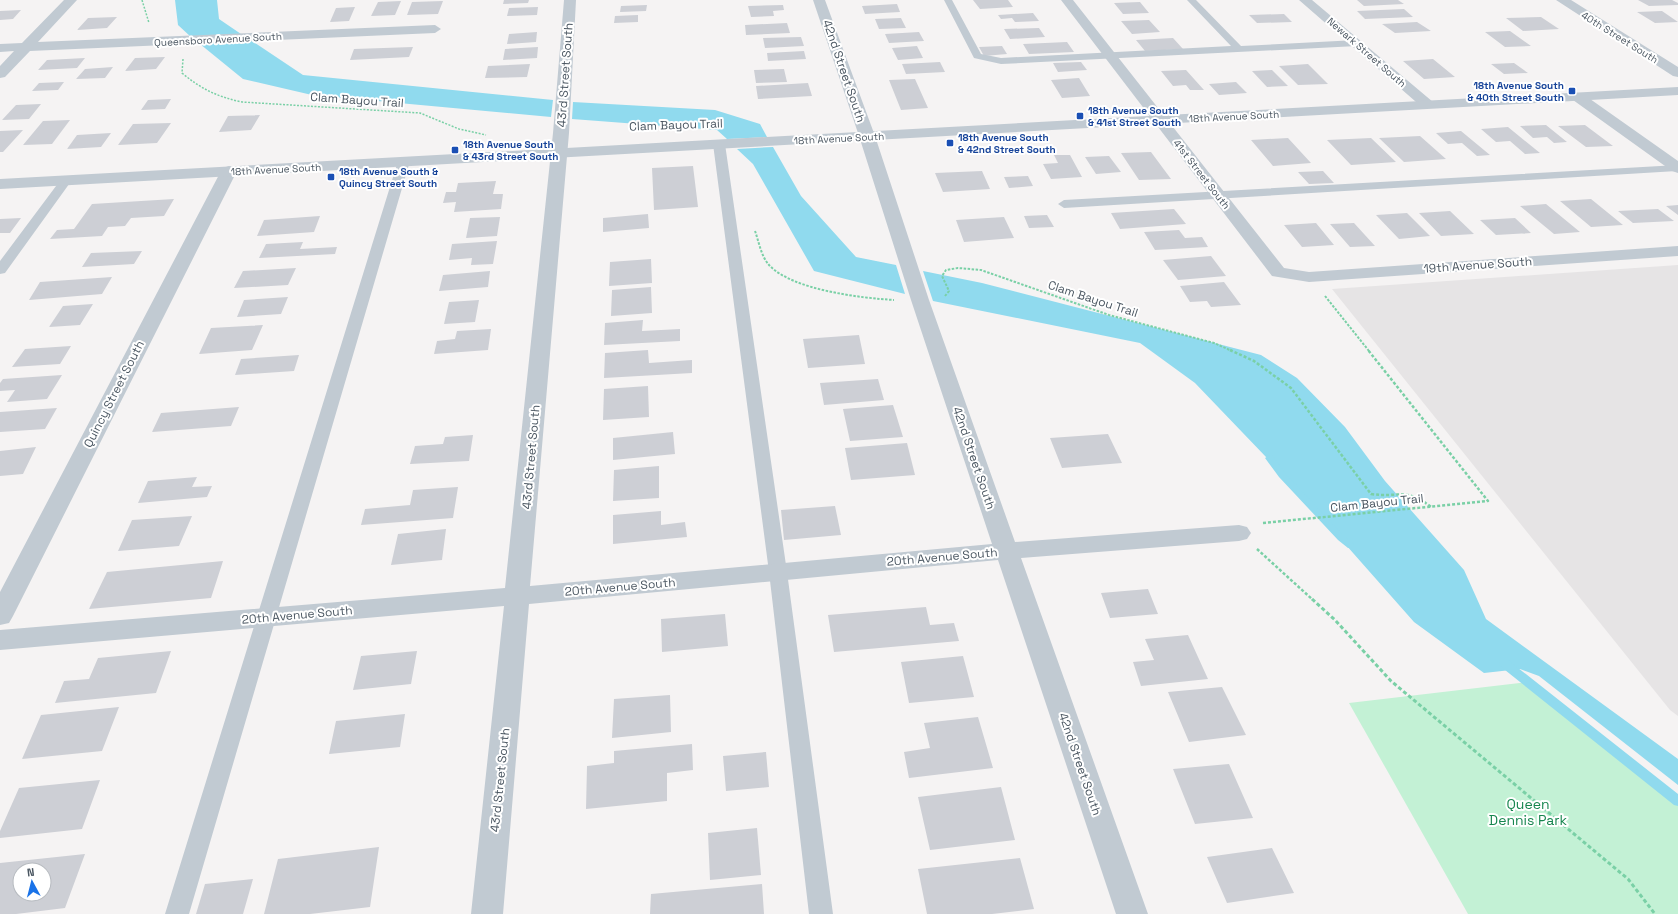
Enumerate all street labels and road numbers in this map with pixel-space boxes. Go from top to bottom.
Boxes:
street label: 40th Street South [1579,9,1661,66]
street label: Newark Street South [1325,15,1409,90]
street label: 42nd Street South [819,17,869,125]
street label: 43rd Street South [553,22,577,128]
street label: Queensboro Avenue South [154,30,282,49]
street label: Clam Bayou Trail [310,89,404,111]
street label: 18th Avenue South [1188,108,1280,125]
street label: Clam Bayou Trail [629,115,723,135]
street label: 18th Avenue South [793,130,885,147]
street label: 41st Street South [1170,137,1233,212]
street label: 18th Avenue South [230,161,322,178]
street label: 19th Avenue South [1423,253,1533,277]
street label: Clam Bayou Trail [1046,277,1140,321]
street label: Quincy Street South [80,338,148,450]
street label: 43rd Street South [518,404,544,510]
street label: 42nd Street South [949,404,999,512]
street label: Clam Bayou Trail [1330,490,1424,516]
street label: 20th Avenue South [886,544,998,570]
street label: 20th Avenue South [564,574,676,600]
street label: 20th Avenue South [241,602,353,628]
street label: 42nd Street South [1055,710,1105,818]
street label: 43rd Street South [487,727,513,833]

